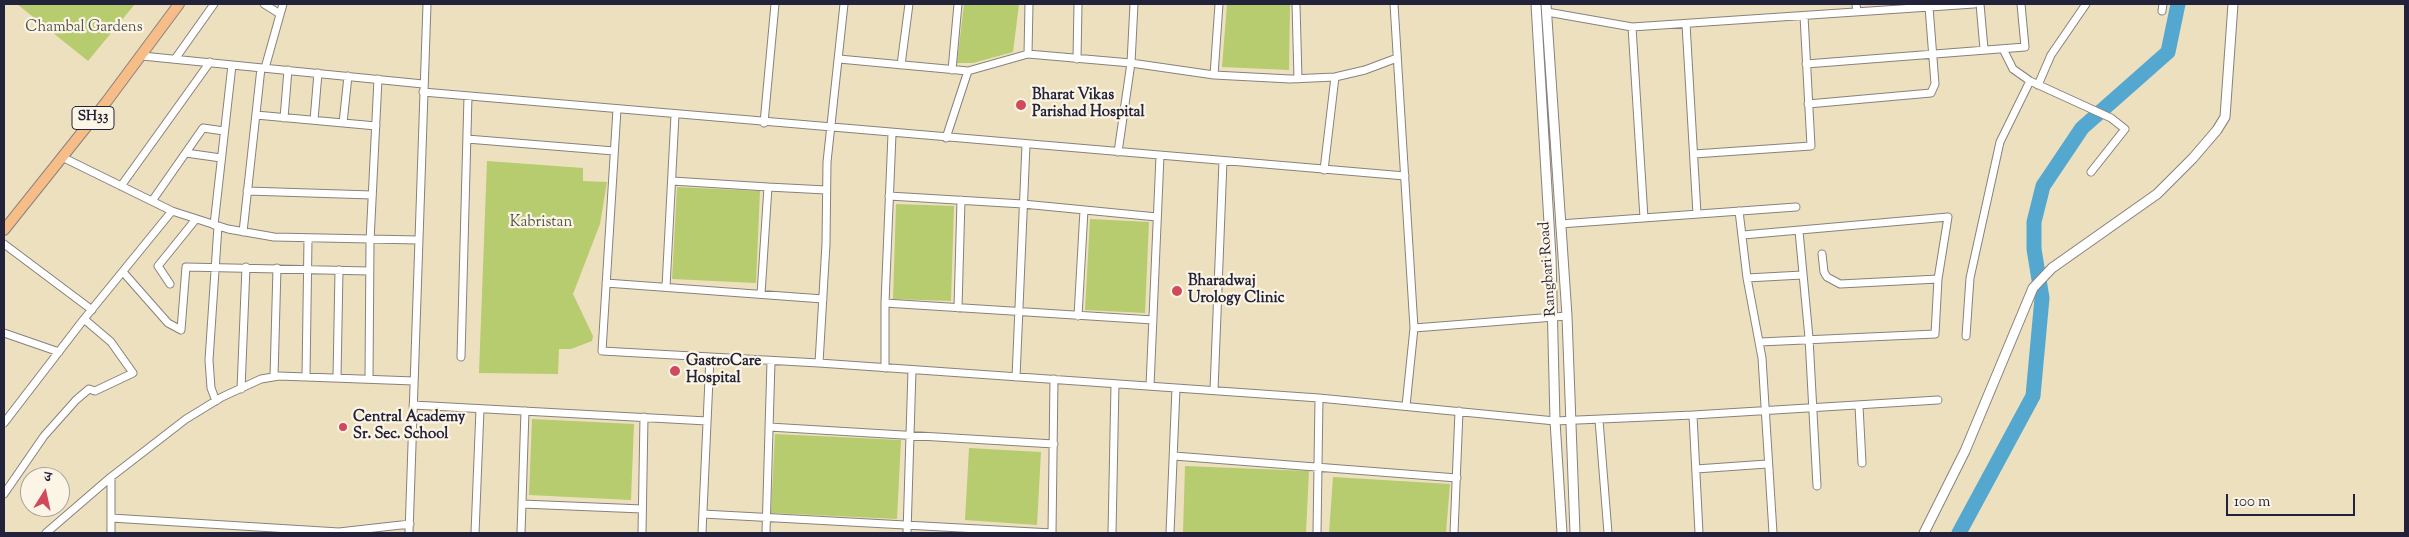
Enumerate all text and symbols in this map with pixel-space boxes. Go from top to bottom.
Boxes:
park label: Chambal Gardens [25,19,143,37]
place label: Bharat Vikas Parishad Hospital [1032,87,1145,122]
marker: Bharat Vikas Parishad Hospital [1014,98,1028,112]
road number: SH33 [72,106,114,130]
park label: Kabristan [510,214,572,232]
street label: Rangbari Road [1537,221,1561,317]
place label: Bharadwaj Urology Clinic [1188,273,1285,308]
marker: Bharadwaj Urology Clinic [1170,284,1184,298]
place label: GastroCare Hospital [686,353,761,388]
marker: GastroCare Hospital [668,364,682,378]
place label: Central Academy Sr. Sec. School [353,409,465,444]
marker: Central Academy Sr. Sec. School [337,421,349,433]
north arrow [20,467,70,517]
text: उ [42,468,53,489]
scale bar [2229,484,2358,516]
text: 100 m [2234,492,2270,513]

